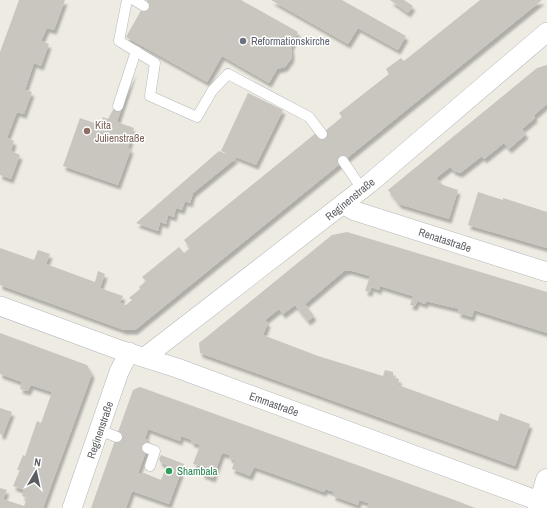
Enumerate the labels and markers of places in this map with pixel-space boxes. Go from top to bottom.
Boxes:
place label: Reformationskirche [251,34,330,48]
marker: Reformationskirche [238,36,248,46]
place label: Kita Julienstraße [95,118,145,145]
marker: Kita Julienstraße [82,126,92,136]
place label: Shambala [177,464,218,478]
marker: Shambala [164,466,174,476]

